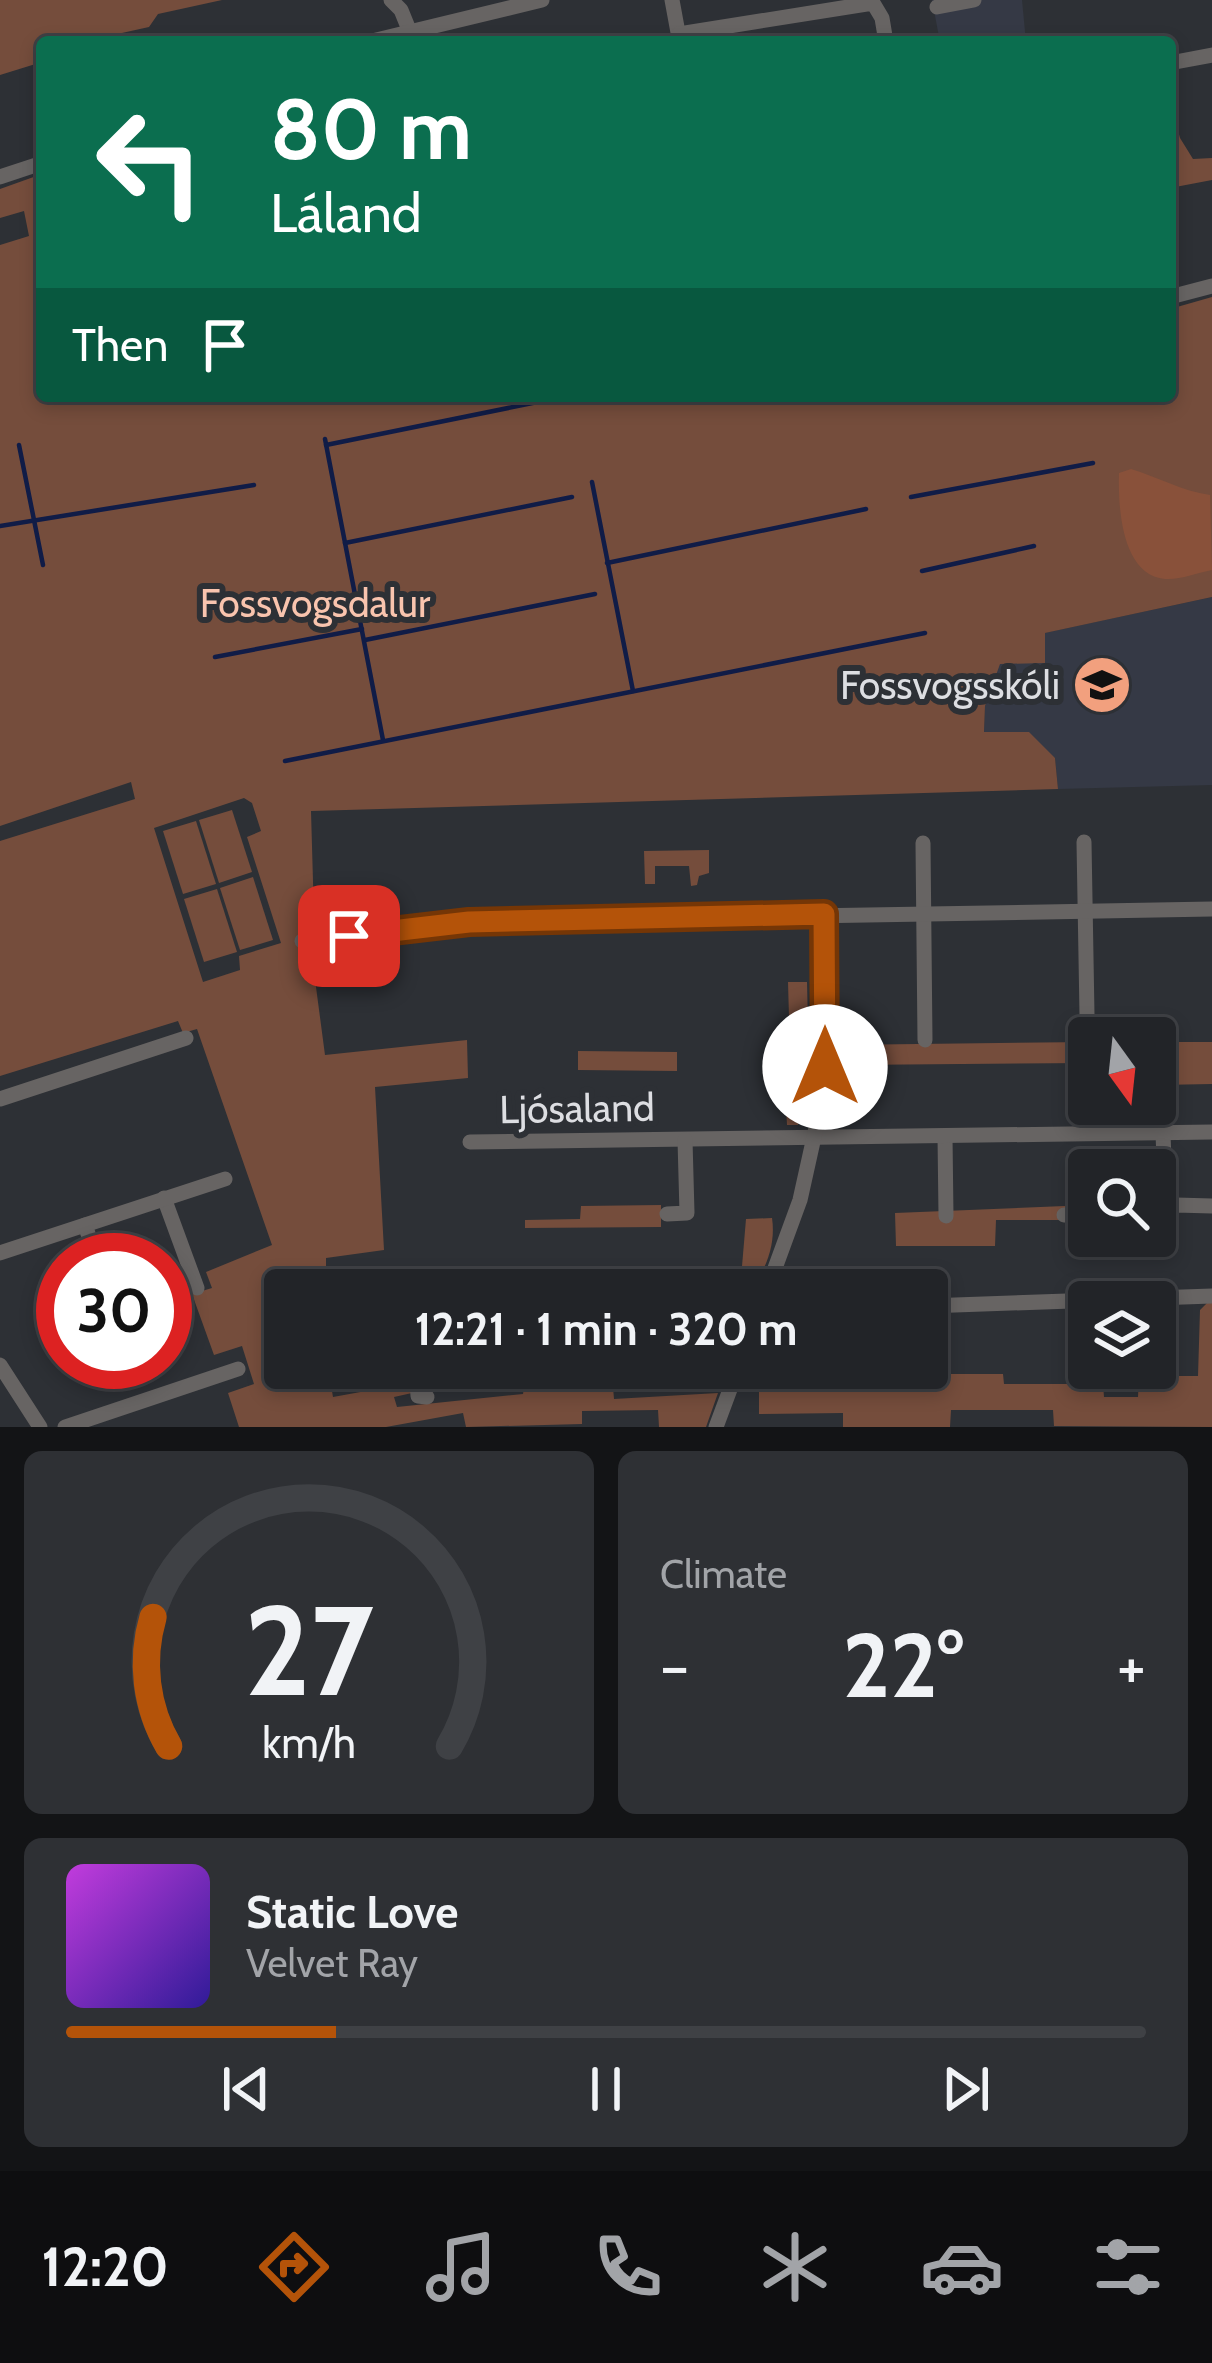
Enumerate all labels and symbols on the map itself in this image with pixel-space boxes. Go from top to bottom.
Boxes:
park label: Fossvogsdalur [200,579,431,627]
school or university icon: Fossvogsskóli [1071,654,1133,716]
place label: Fossvogsskóli [840,661,1060,709]
pin [298,885,400,987]
position arrow [762,1004,888,1130]
north arrow [1068,1017,1176,1125]
street label: Ljósaland [499,1083,655,1133]
speed limit sign: 30 [36,1233,192,1389]

